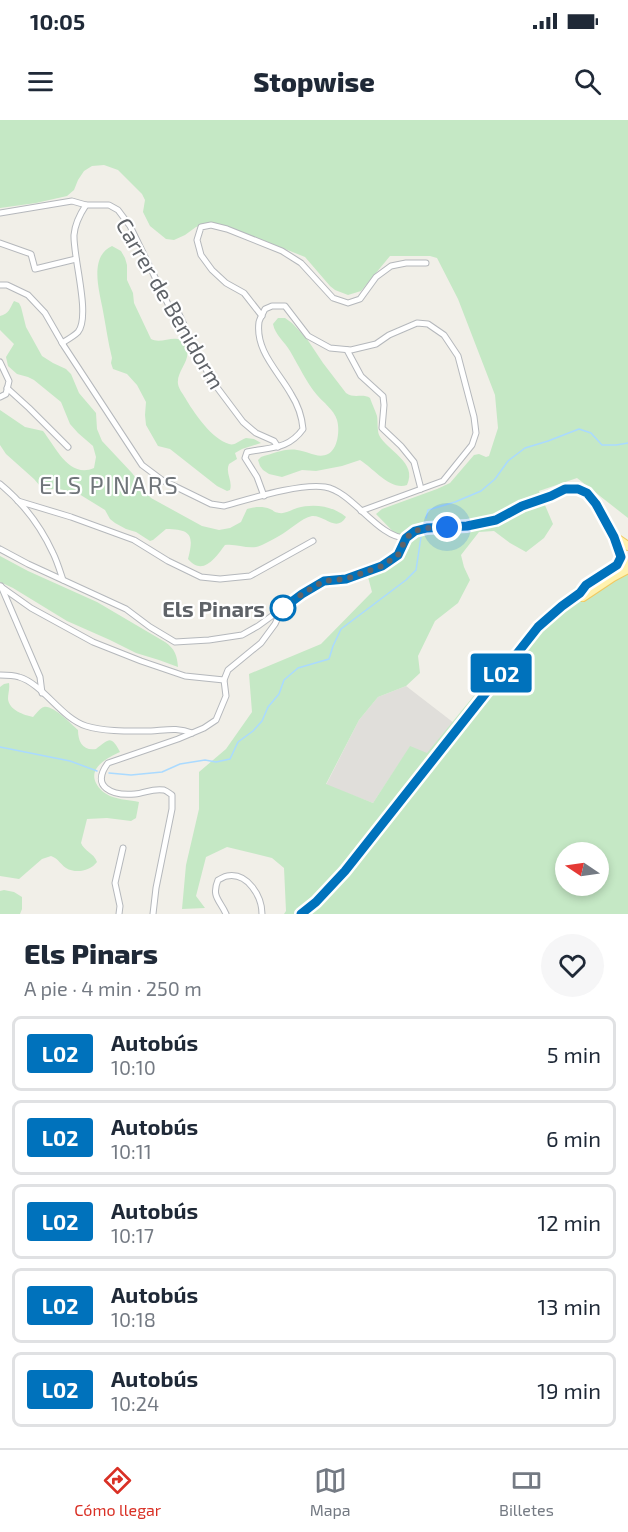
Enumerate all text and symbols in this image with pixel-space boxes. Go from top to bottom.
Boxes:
text: 10:05 [30,8,85,34]
icon: menu [24,65,57,98]
text: Stopwise [253,65,375,97]
icon: search [571,65,604,98]
street label: Carrer de Benidorm [111,213,231,393]
district label: ELS PINARS [39,470,179,499]
your location [432,512,462,542]
place label: Els Pinars [162,595,265,621]
marker: Els Pinars [270,595,296,621]
line badge: L02 [466,654,536,692]
text: L02 [483,661,519,686]
north arrow [555,842,609,896]
map controls [555,842,609,896]
button: heart [541,934,604,997]
text: Els Pinars [24,936,158,970]
text: A pie · 4 min · 250 m [24,976,202,1000]
text: Autobús [111,1029,198,1055]
text: L02 [42,1041,78,1066]
text: 5 min [547,1041,601,1067]
text: 10:10 [111,1055,156,1079]
text: Autobús [111,1113,198,1139]
text: L02 [42,1125,78,1150]
text: 6 min [546,1125,601,1151]
text: 10:11 [111,1139,152,1163]
text: Autobús [111,1197,198,1223]
text: L02 [42,1209,78,1234]
text: 12 min [537,1209,601,1235]
text: 10:17 [111,1223,154,1247]
text: Autobús [111,1281,198,1307]
text: L02 [42,1293,78,1318]
text: 13 min [538,1293,601,1319]
text: 10:18 [111,1307,156,1331]
text: Autobús [111,1365,198,1391]
text: L02 [42,1377,78,1402]
text: 19 min [537,1377,601,1403]
text: 10:24 [111,1391,159,1415]
tab: Cómo llegar [74,1464,161,1519]
tab: Mapa [310,1464,351,1519]
tab: Billetes [499,1464,554,1519]

